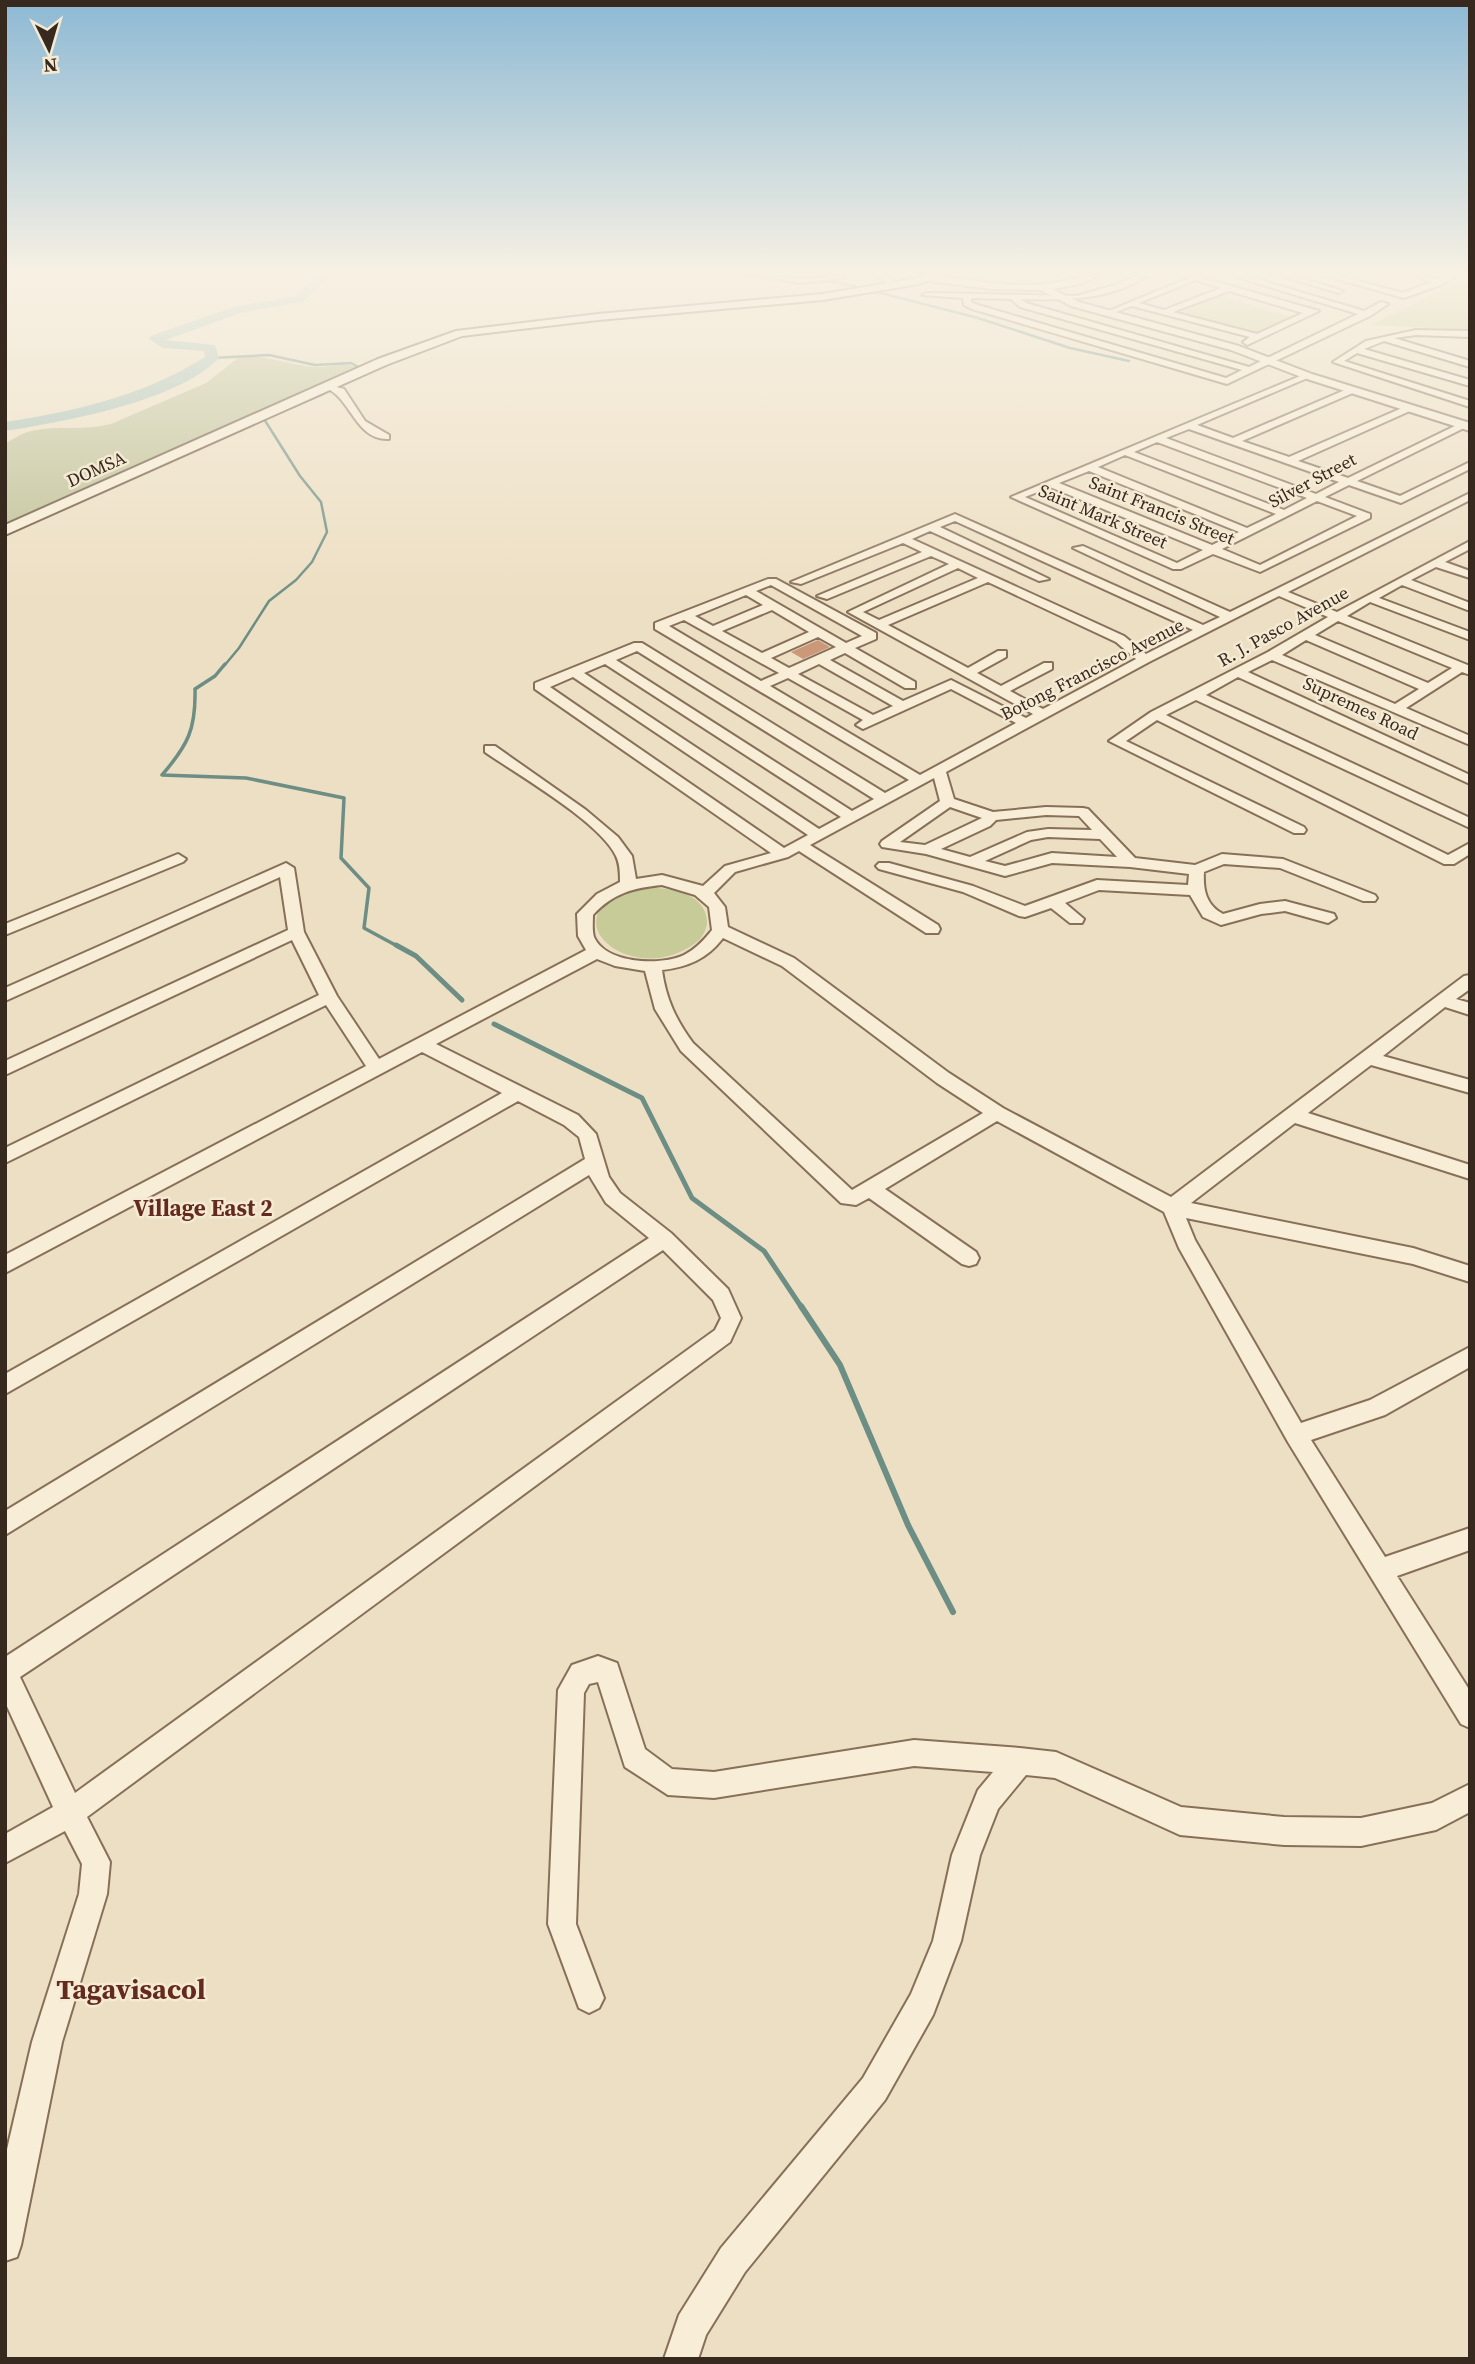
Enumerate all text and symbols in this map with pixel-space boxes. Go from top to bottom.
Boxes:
north arrow [14,14,84,84]
text: N [42,52,59,80]
street label: DOMSA [62,445,130,493]
street label: Silver Street [1264,446,1360,514]
street label: Saint Francis Street [1086,469,1239,551]
street label: Saint Mark Street [1035,478,1171,554]
street label: R. J. Pasco Avenue [1213,580,1353,672]
street label: Botong Francisco Avenue [996,612,1188,726]
street label: Supremes Road [1299,670,1423,746]
district label: Village East 2 [133,1192,273,1224]
district label: Tagavisacol [56,1970,206,2008]

